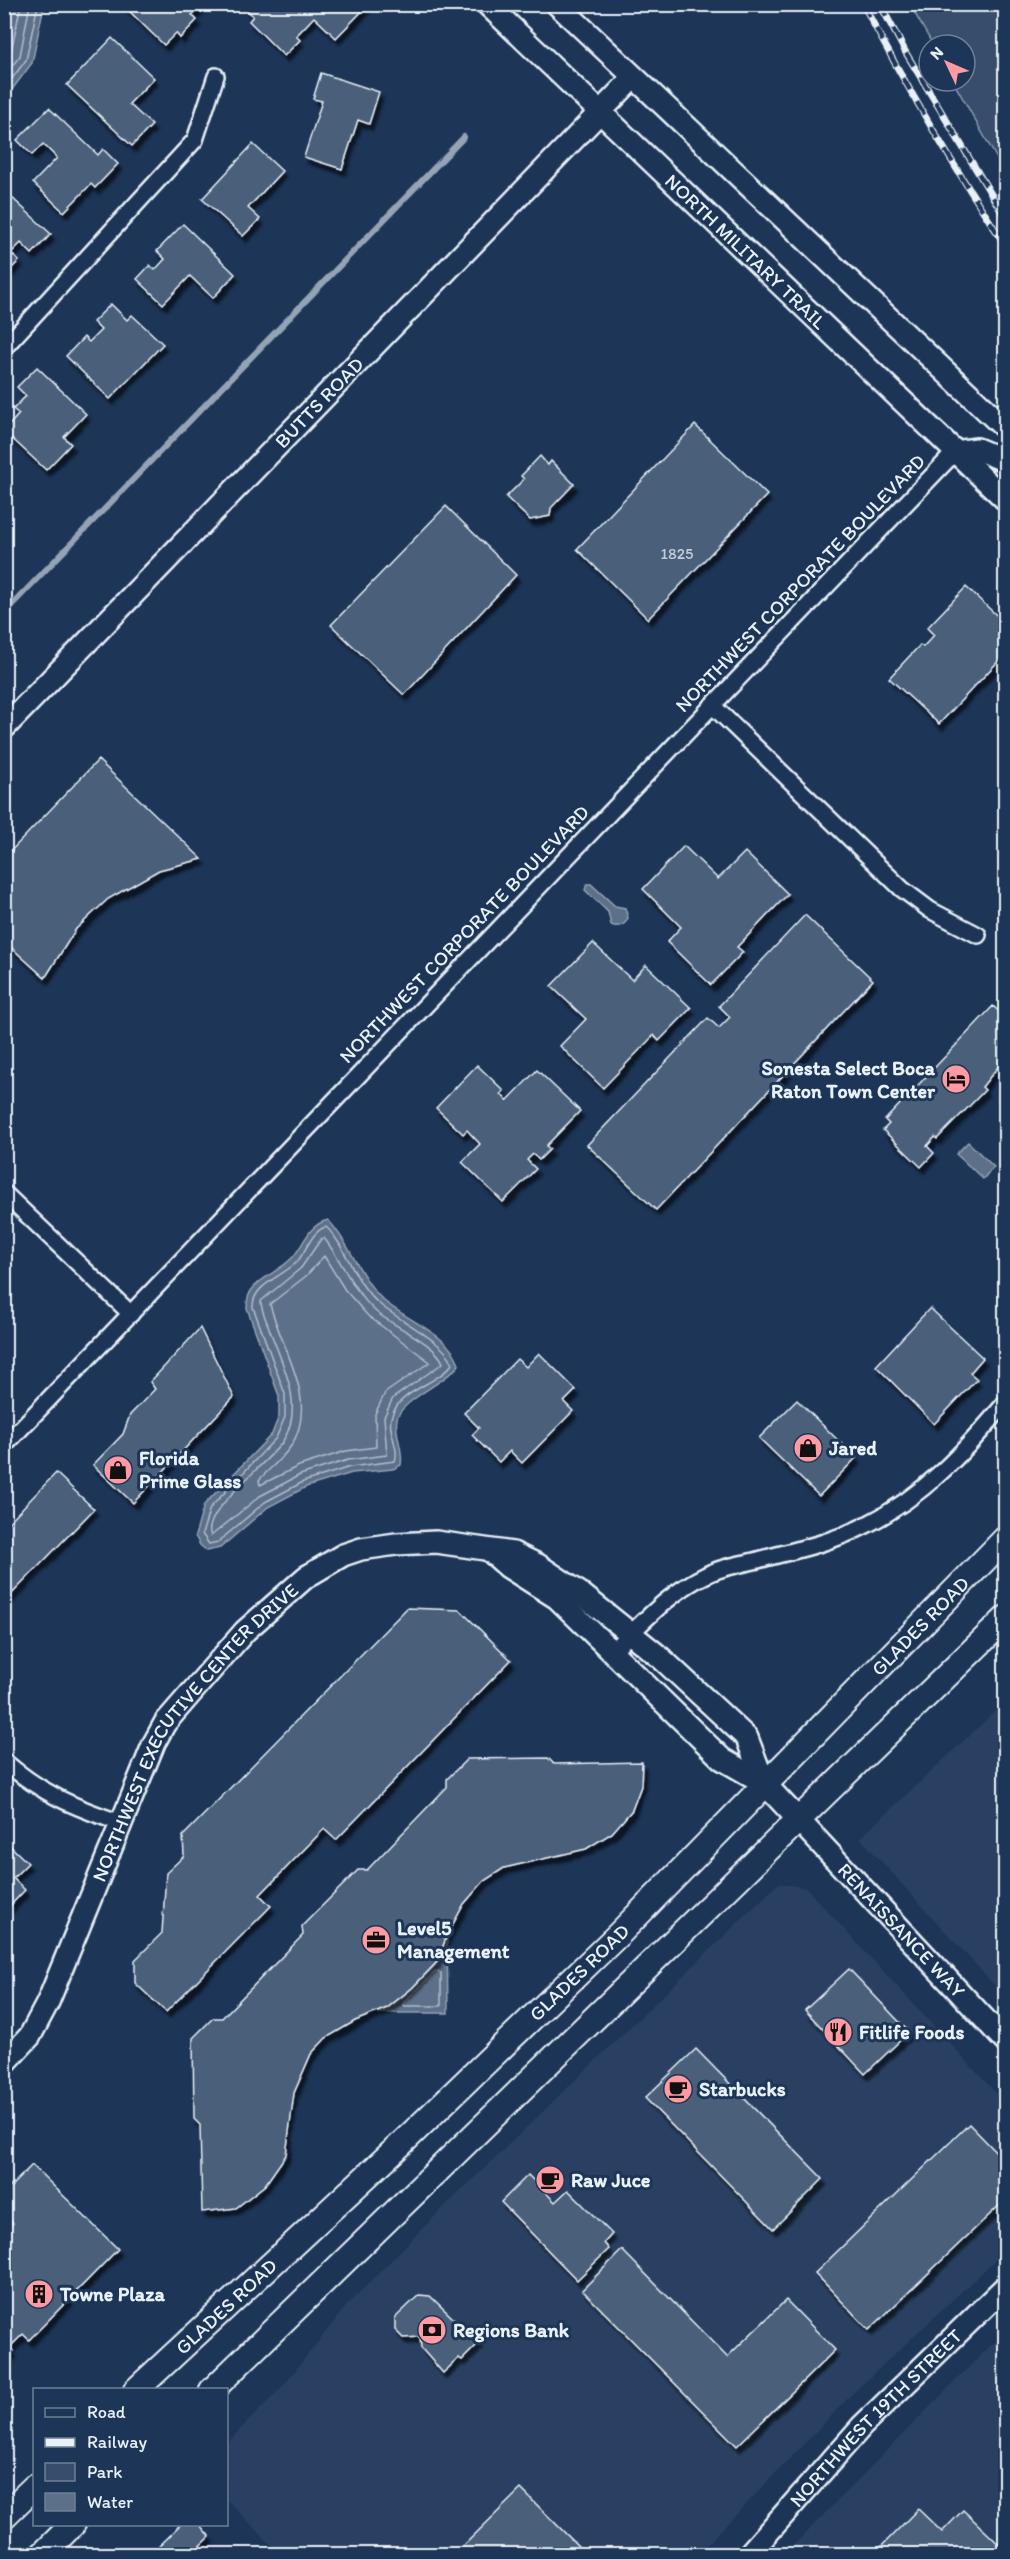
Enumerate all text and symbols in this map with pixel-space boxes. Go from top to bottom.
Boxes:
north arrow [917,33,977,93]
text: N [926,42,947,63]
street label: NORTH MILITARY TRAIL [660,169,832,334]
street label: BUTTS ROAD [270,352,368,453]
street label: NORTHWEST CORPORATE BOULEVARD [670,449,930,717]
house number: 1825 [660,544,694,563]
street label: NORTHWEST CORPORATE BOULEVARD [334,800,594,1068]
place label: Sonesta Select Boca Raton Town Center [761,1056,936,1103]
hotel icon: Sonesta Select Boca Raton Town Center [940,1063,972,1095]
shop icon: Jared [792,1432,824,1464]
place label: Jared [828,1436,877,1460]
place label: Florida Prime Glass [139,1446,241,1493]
shop icon: Florida Prime Glass [102,1454,134,1486]
street label: GLADES ROAD [866,1571,974,1681]
street label: NORTHWEST EXECUTIVE CENTER DRIVE [87,1578,303,1885]
street label: RENAISSANCE WAY [833,1858,971,2003]
place label: Level5 Management [397,1916,510,1964]
street label: GLADES ROAD [524,1919,634,2026]
office icon: Level5 Management [360,1924,392,1956]
restaurant icon: Fitlife Foods [822,2016,854,2048]
place label: Fitlife Foods [859,2020,964,2044]
cafe icon: Starbucks [662,2073,694,2105]
place label: Starbucks [699,2077,786,2101]
cafe icon: Raw Juce [534,2164,566,2196]
place label: Raw Juce [571,2168,651,2192]
street label: GLADES ROAD [170,2253,282,2359]
building icon: Towne Plaza [23,2278,55,2310]
place label: Towne Plaza [59,2282,165,2306]
bank icon: Regions Bank [416,2314,448,2346]
place label: Regions Bank [453,2318,570,2343]
street label: NORTHWEST 19TH STREET [784,2324,967,2512]
legend [33,2388,228,2526]
text: Road [87,2401,126,2423]
text: Railway [87,2431,148,2453]
text: Park [87,2461,122,2483]
text: Water [87,2491,133,2513]

